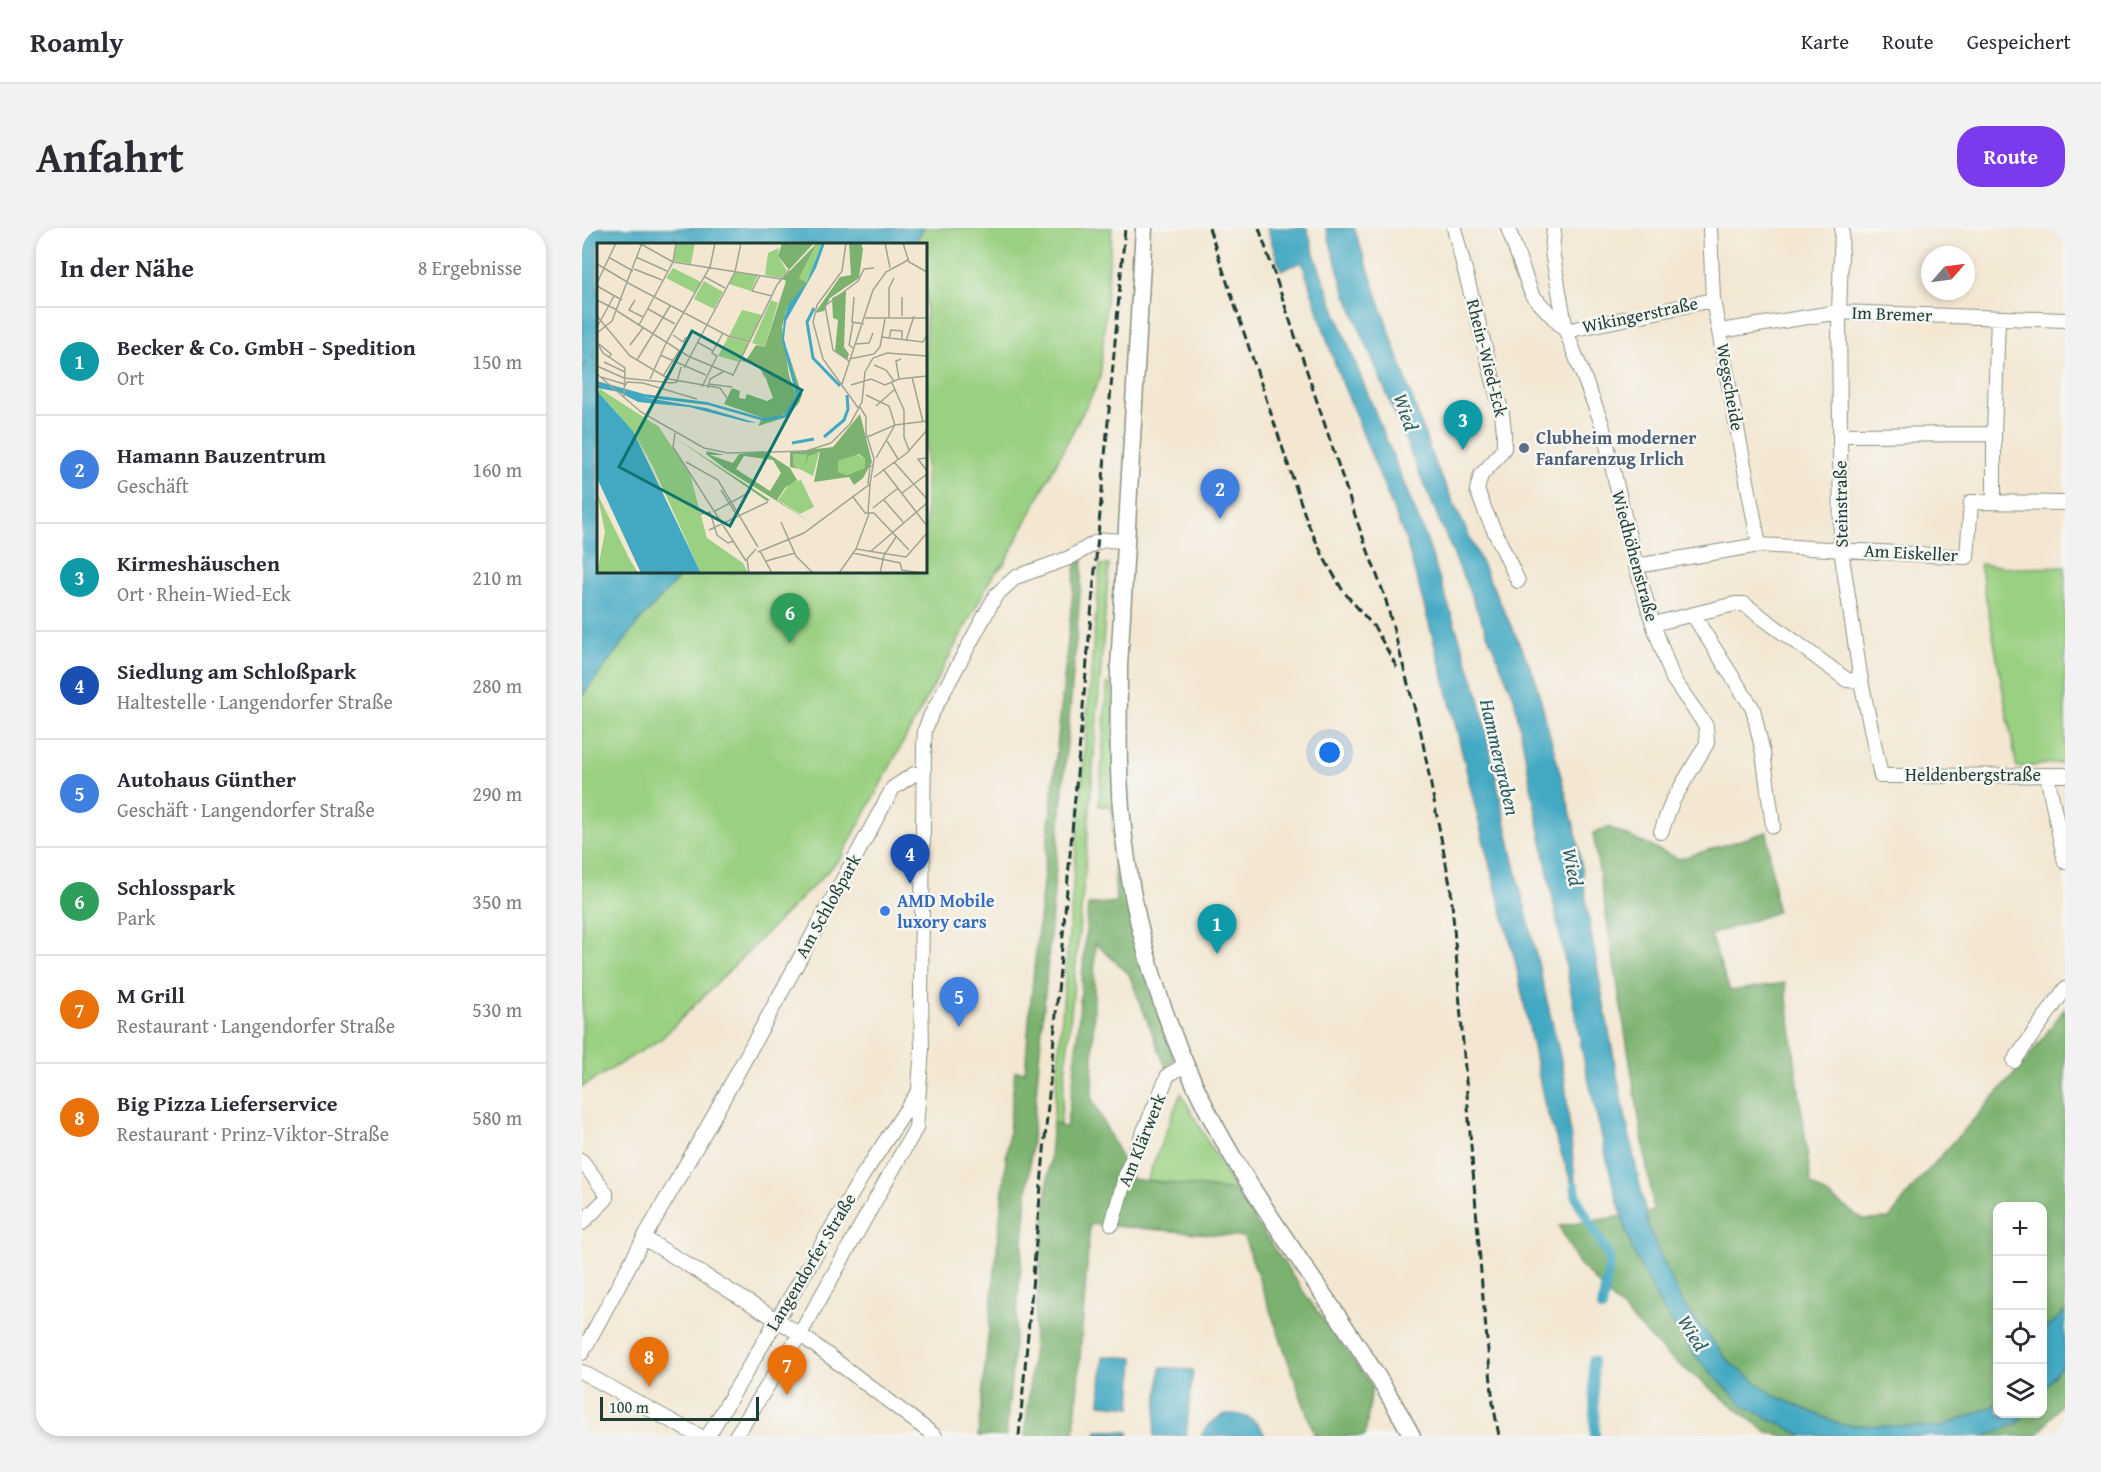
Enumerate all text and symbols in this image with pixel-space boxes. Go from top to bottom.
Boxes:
text: Roamly [30,21,124,62]
text: Karte [1801,26,1849,57]
text: Route [1882,26,1934,57]
text: Gespeichert [1967,26,2071,57]
text: Anfahrt [36,126,184,187]
button: Route [1957,126,2065,187]
inset map [597,243,927,573]
north arrow [1921,246,1975,300]
text: In der Nähe [60,248,194,287]
text: 8 Ergebnisse [418,253,522,282]
street label: Wikingerstraße [1580,289,1700,340]
street label: Rhein-Wied-Eck [1460,296,1515,421]
street label: Im Bremer [1851,299,1933,328]
text: Becker & Co. GmbH - Spedition [117,331,416,363]
street label: Wegscheide [1710,341,1751,433]
text: 1 [74,347,85,376]
text: 150 m [472,347,522,376]
text: Ort [117,363,144,392]
water label: Wied [1387,389,1427,435]
pin: 3 [1444,400,1482,450]
place label: Clubheim moderner Fanfarenzug Irlich [1536,424,1697,472]
text: Hamann Bauzentrum [117,439,326,471]
marker: Clubheim moderner Fanfarenzug Irlich [1517,441,1531,455]
text: 2 [74,455,85,484]
text: 160 m [472,455,522,484]
street label: Steinstraße [1826,460,1855,548]
pin: 2 [1200,470,1240,519]
text: Geschäft [117,471,189,500]
street label: Wiedhöhenstraße [1605,487,1666,624]
street label: Am Eiskeller [1863,537,1959,568]
text: Kirmeshäuschen [117,547,280,579]
text: 3 [74,563,85,592]
text: 210 m [472,563,522,592]
text: Ort · Rhein-Wied-Eck [117,579,291,608]
pin: 6 [770,594,810,643]
text: Siedlung am Schloßpark [117,655,356,687]
text: 4 [74,671,85,700]
text: 280 m [472,671,522,700]
text: Haltestelle · Langendorfer Straße [117,687,393,716]
water label: Hammergraben [1473,695,1528,818]
your location [1315,738,1344,767]
street label: Heldenbergstraße [1905,761,2041,788]
text: Autohaus Günther [117,763,296,795]
text: 5 [74,779,85,808]
text: 290 m [472,779,522,808]
text: Geschäft · Langendorfer Straße [117,795,375,824]
pin: 4 [890,834,930,884]
water label: Wied [1556,845,1591,889]
street label: Am Schloßpark [788,848,868,963]
text: Schlosspark [117,871,235,903]
text: 6 [74,887,85,916]
text: 350 m [472,887,522,916]
place label: AMD Mobile luxory cars [897,887,995,935]
text: Park [117,903,156,932]
marker: AMD Mobile luxory cars [878,904,892,918]
pin: 1 [1198,904,1236,954]
pin: 5 [940,978,979,1027]
text: M Grill [117,979,185,1011]
text: 7 [74,995,85,1024]
text: 530 m [472,995,522,1024]
text: Restaurant · Langendorfer Straße [117,1011,395,1040]
text: Big Pizza Lieferservice [117,1087,338,1119]
street label: Am Klärwerk [1111,1088,1173,1191]
text: 8 [74,1103,85,1132]
text: 580 m [472,1103,522,1132]
text: Restaurant · Prinz-Viktor-Straße [117,1119,389,1148]
street label: Langendorfer Straße [759,1188,862,1336]
map controls [1993,1202,2047,1418]
button: + [1993,1202,2047,1256]
button: − [1993,1256,2047,1310]
water label: Wied [1671,1309,1716,1357]
button: locate [1993,1310,2047,1364]
pin: 8 [630,1338,668,1387]
pin: 7 [768,1346,806,1395]
button: layers [1993,1364,2047,1418]
scale bar [600,1394,759,1422]
text: 100 m [609,1395,649,1419]

